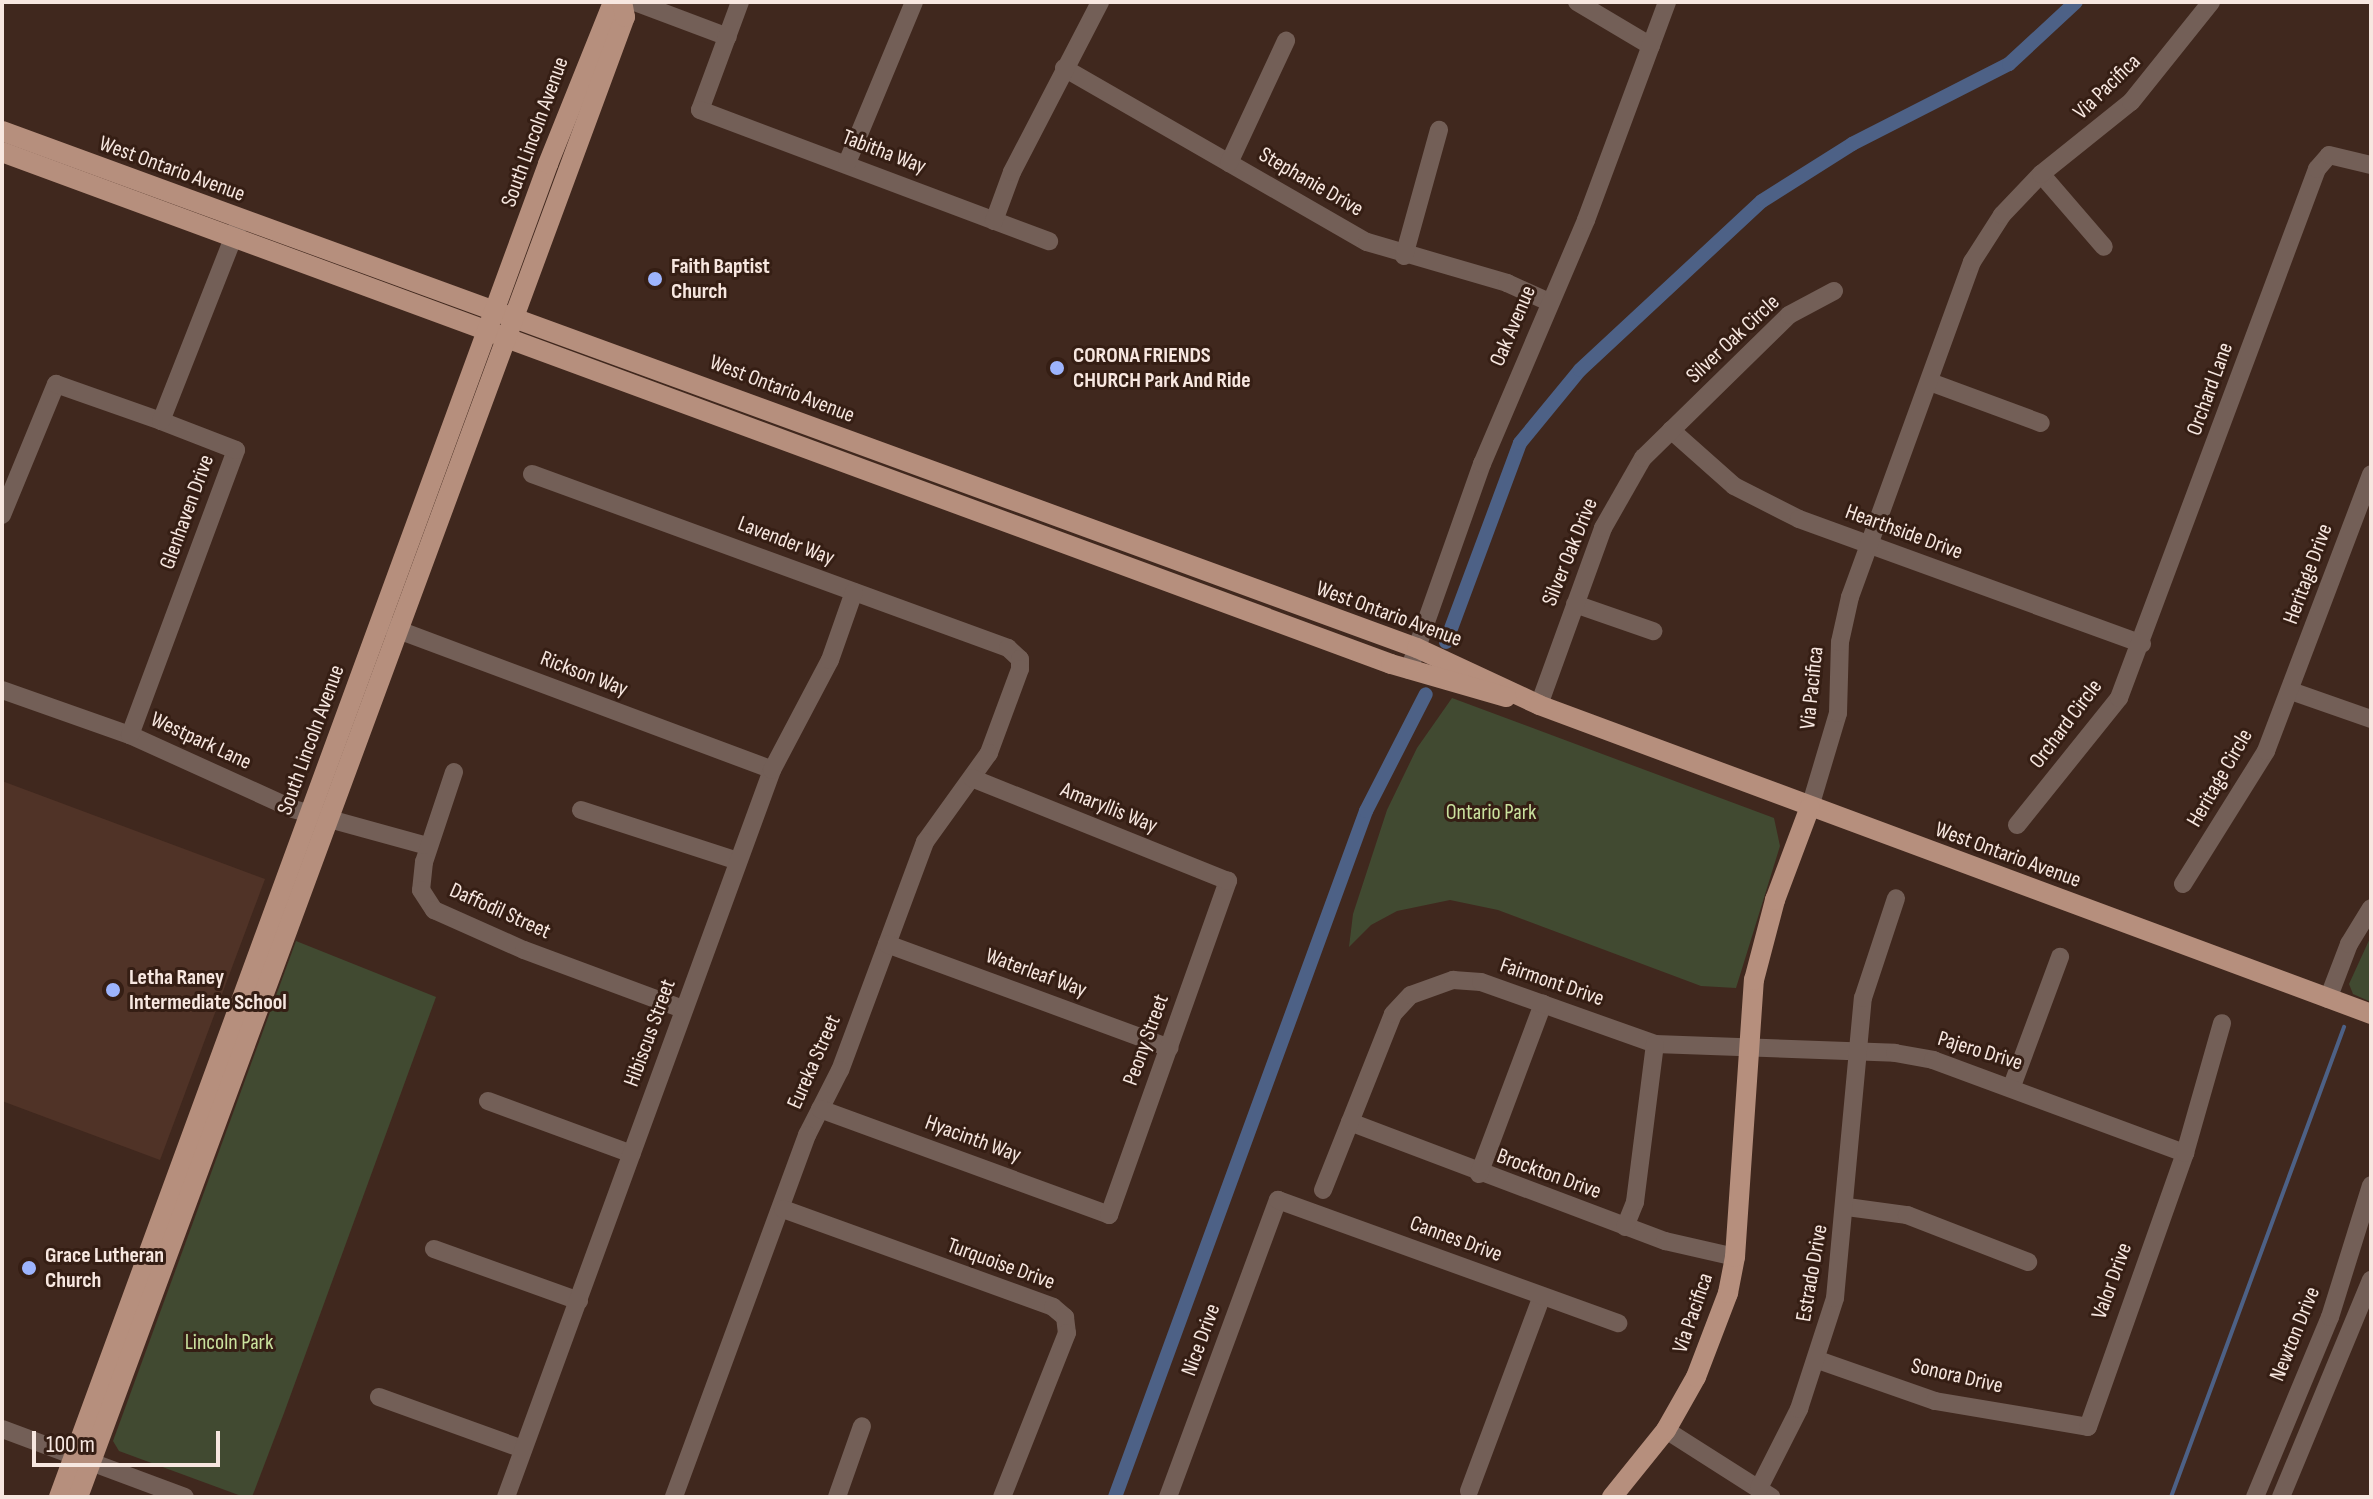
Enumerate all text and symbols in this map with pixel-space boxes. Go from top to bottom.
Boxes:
street label: Via Pacifica [2068,49,2146,125]
street label: South Lincoln Avenue [496,53,574,211]
street label: Tabitha Way [838,124,930,180]
street label: West Ontario Avenue [96,130,248,208]
street label: Stephanie Drive [1254,142,1368,222]
place label: Faith Baptist Church [671,253,770,304]
marker: Faith Baptist Church [646,270,664,288]
street label: Oak Avenue [1484,282,1542,370]
street label: Silver Oak Circle [1681,289,1785,389]
street label: Orchard Lane [2181,339,2239,439]
place label: CORONA FRIENDS CHURCH Park And Ride [1073,342,1251,394]
street label: West Ontario Avenue [706,349,858,429]
marker: CORONA FRIENDS CHURCH Park And Ride [1048,359,1066,377]
street label: Glenhaven Drive [154,451,220,573]
street label: Silver Oak Drive [1536,494,1604,610]
street label: Hearthside Drive [1842,499,1966,565]
street label: Lavender Way [734,511,838,571]
street label: Heritage Drive [2278,520,2338,628]
street label: West Ontario Avenue [1313,575,1465,653]
street label: Rickson Way [536,645,632,703]
street label: Via Pacifica [1795,645,1829,731]
street label: South Lincoln Avenue [272,661,350,819]
street label: Orchard Circle [2024,674,2108,774]
street label: Westpark Lane [146,706,256,776]
street label: Heritage Circle [2181,724,2259,832]
street label: Amaryllis Way [1057,777,1161,839]
park label: Ontario Park [1446,800,1536,826]
street label: West Ontario Avenue [1932,816,2084,894]
street label: Daffodil Street [445,877,555,945]
street label: Waterleaf Way [982,943,1090,1003]
street label: Fairmont Drive [1497,952,1607,1012]
place label: Letha Raney Intermediate School [129,964,287,1016]
street label: Hibiscus Street [618,976,682,1090]
marker: Letha Raney Intermediate School [104,981,122,999]
street label: Peony Street [1117,991,1175,1089]
street label: Eureka Street [782,1011,846,1113]
street label: Pajero Drive [1934,1026,2026,1076]
street label: Hyacinth Way [921,1109,1025,1169]
street label: Brockton Drive [1493,1143,1605,1205]
street label: Cannes Drive [1406,1210,1506,1268]
street label: Estrado Drive [1790,1222,1834,1324]
street label: Turquoise Drive [944,1232,1058,1296]
street label: Valor Drive [2086,1239,2138,1323]
place label: Grace Lutheran Church [45,1242,164,1294]
marker: Grace Lutheran Church [20,1259,38,1277]
street label: Via Pacifica [1667,1270,1719,1356]
street label: Newton Drive [2264,1283,2326,1385]
street label: Nice Drive [1176,1300,1226,1380]
park label: Lincoln Park [185,1330,273,1356]
street label: Sonora Drive [1909,1353,2005,1399]
scale bar [36,1415,224,1465]
text: 100 m [46,1430,95,1459]

